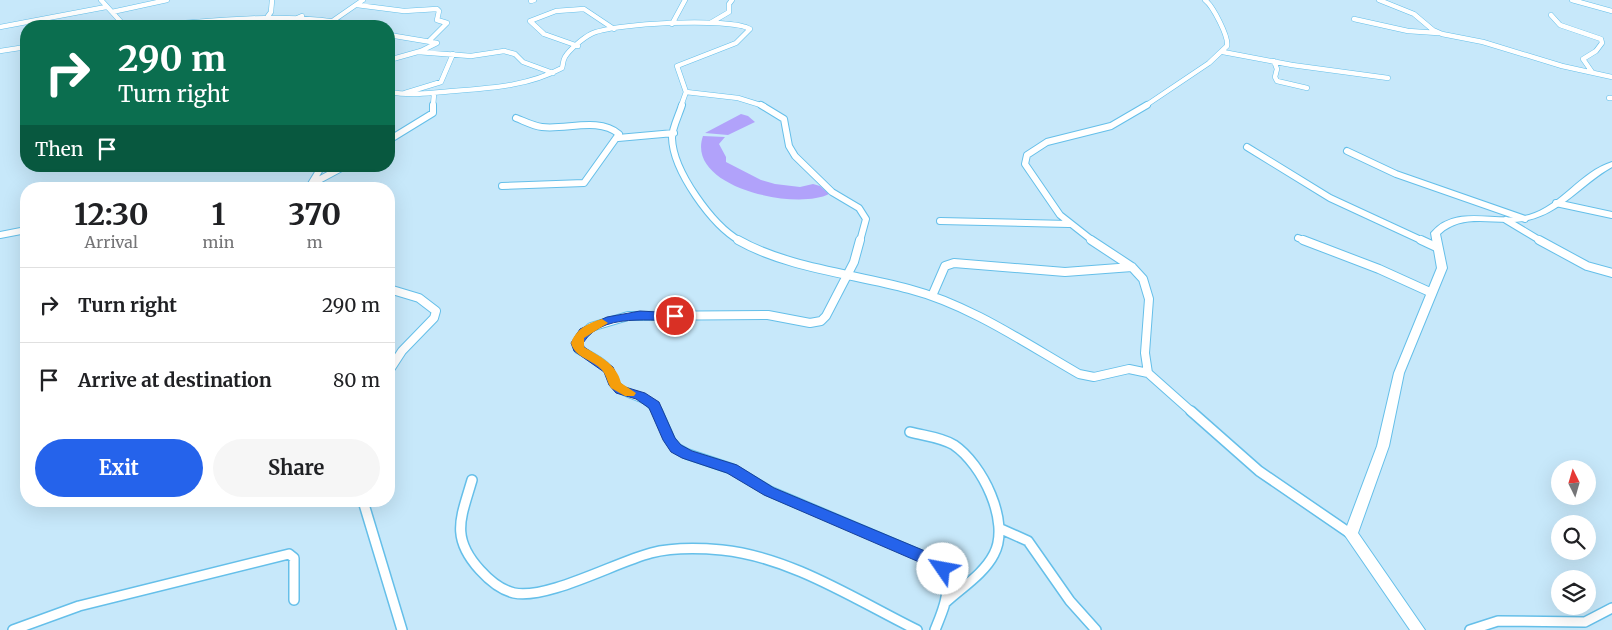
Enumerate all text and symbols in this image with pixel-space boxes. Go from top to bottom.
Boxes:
text: 290 m [118,37,226,81]
icon: right [35,40,100,105]
text: Turn right [118,80,229,108]
icon: arrive [93,135,121,163]
text: Then [35,137,83,161]
text: 12:30 [74,195,149,233]
text: 1 [211,195,225,233]
text: 370 [288,195,341,233]
text: Arrival [85,232,138,252]
text: min [203,232,234,252]
text: m [307,232,323,252]
icon: right [35,291,63,319]
text: Turn right [78,293,177,317]
text: 290 m [322,293,380,317]
pin [654,295,696,337]
icon: arrive [661,302,689,330]
icon: arrive [35,366,63,394]
text: Arrive at destination [78,368,272,392]
text: 80 m [333,368,380,392]
button: Exit [35,439,203,497]
button: Share [213,439,380,497]
north arrow [1551,460,1596,505]
map controls [1551,460,1596,615]
button: search [1551,515,1596,560]
position arrow [916,542,968,594]
button: layers [1551,570,1596,615]

